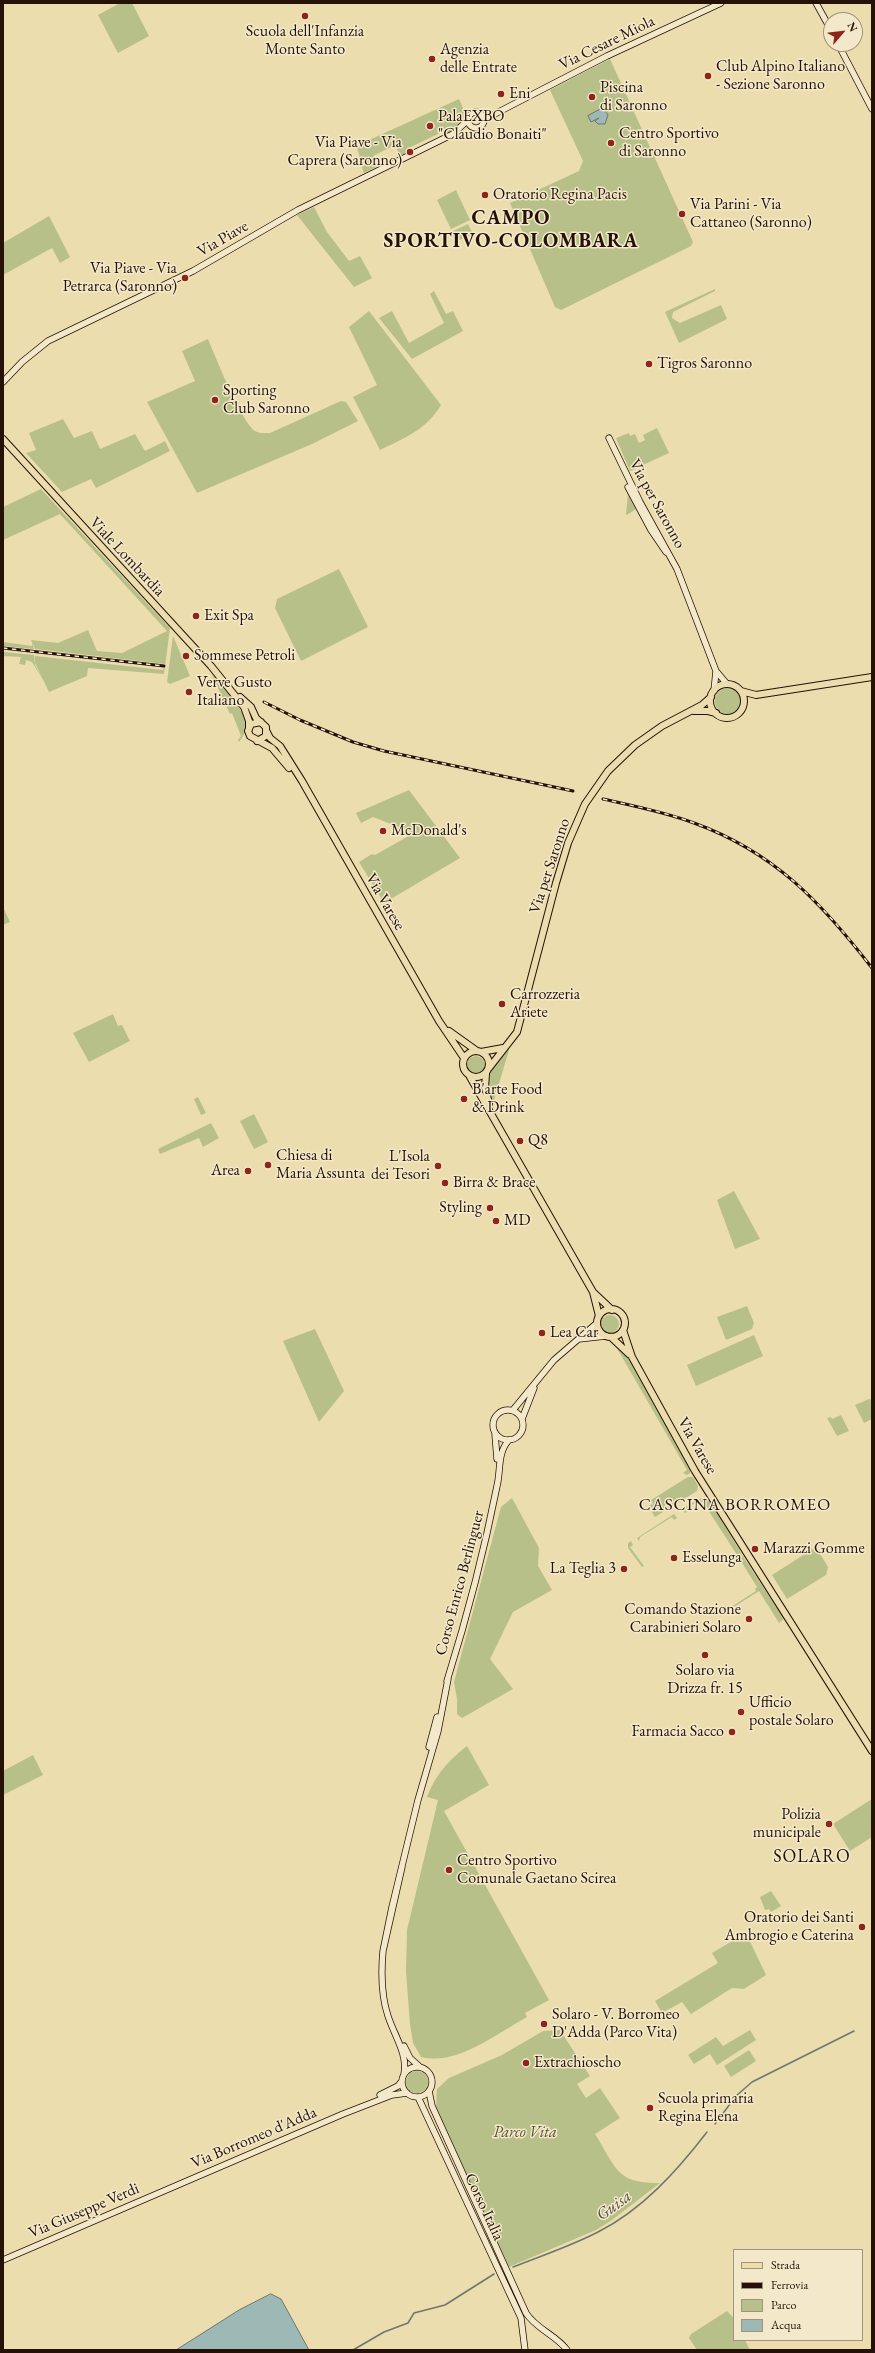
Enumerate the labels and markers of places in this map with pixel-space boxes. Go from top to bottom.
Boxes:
marker: Scuola dell'Infanzia Monte Santo [300,11,310,21]
place label: Scuola dell'Infanzia Monte Santo [246,22,364,60]
place label: Agenzia delle Entrate [440,40,517,78]
marker: Agenzia delle Entrate [427,54,437,64]
place label: Club Alpino Italiano - Sezione Saronno [716,57,845,95]
marker: Club Alpino Italiano - Sezione Saronno [703,71,713,81]
place label: Piscina di Saronno [600,78,667,116]
place label: Eni [509,84,530,104]
marker: Eni [496,89,506,99]
marker: Piscina di Saronno [587,92,597,102]
place label: PalaEXBO "Claudio Bonaiti" [438,107,547,145]
marker: PalaEXBO "Claudio Bonaiti" [425,121,435,131]
place label: Centro Sportivo di Saronno [619,124,719,162]
place label: Via Piave - Via Caprera (Saronno) [287,133,402,171]
marker: Centro Sportivo di Saronno [606,138,616,148]
marker: Via Piave - Via Caprera (Saronno) [405,147,415,157]
place label: Oratorio Regina Pacis [493,185,627,205]
marker: Oratorio Regina Pacis [480,190,490,200]
place label: Via Parini - Via Cattaneo (Saronno) [690,195,812,233]
marker: Via Parini - Via Cattaneo (Saronno) [677,209,687,219]
place label: Via Piave - Via Petrarca (Saronno) [63,259,177,297]
marker: Via Piave - Via Petrarca (Saronno) [180,273,190,283]
place label: Tigros Saronno [657,354,752,374]
marker: Tigros Saronno [644,359,654,369]
place label: Sporting Club Saronno [223,381,310,419]
marker: Sporting Club Saronno [210,395,220,405]
place label: Exit Spa [204,606,254,626]
marker: Exit Spa [191,611,201,621]
place label: Sommese Petroli [194,646,295,666]
marker: Sommese Petroli [181,651,191,661]
place label: Verve Gusto Italiano [197,673,272,711]
marker: Verve Gusto Italiano [184,687,194,697]
place label: McDonald's [391,821,467,841]
marker: McDonald's [378,826,388,836]
place label: Carrozzeria Ariete [510,985,580,1023]
marker: Carrozzeria Ariete [497,999,507,1009]
place label: B'arte Food & Drink [472,1080,542,1118]
marker: B'arte Food & Drink [459,1094,469,1104]
place label: Q8 [528,1131,548,1151]
marker: Q8 [515,1136,525,1146]
place label: Chiesa di Maria Assunta [276,1146,365,1184]
place label: L'Isola dei Tesori [371,1147,430,1185]
marker: Chiesa di Maria Assunta [263,1160,273,1170]
place label: Area [211,1161,240,1181]
marker: L'Isola dei Tesori [433,1161,443,1171]
marker: Area [243,1166,253,1176]
place label: Birra & Brace [453,1173,535,1193]
marker: Birra & Brace [440,1178,450,1188]
place label: Styling [439,1198,482,1218]
marker: Styling [485,1203,495,1213]
place label: MD [504,1211,530,1231]
marker: MD [491,1216,501,1226]
place label: Lea Car [550,1323,598,1343]
marker: Lea Car [537,1328,547,1338]
place label: Marazzi Gomme [763,1539,865,1559]
marker: Marazzi Gomme [750,1544,760,1554]
place label: Esselunga [682,1548,742,1568]
marker: Esselunga [669,1553,679,1563]
place label: La Teglia 3 [550,1559,616,1579]
marker: La Teglia 3 [619,1564,629,1574]
place label: Comando Stazione Carabinieri Solaro [624,1600,741,1638]
marker: Comando Stazione Carabinieri Solaro [744,1614,754,1624]
marker: Solaro via Drizza fr. 15 [700,1650,710,1660]
place label: Solaro via Drizza fr. 15 [667,1661,743,1699]
place label: Ufficio postale Solaro [749,1693,834,1731]
marker: Ufficio postale Solaro [736,1707,746,1717]
place label: Farmacia Sacco [632,1722,724,1742]
marker: Farmacia Sacco [727,1727,737,1737]
place label: Polizia municipale [753,1805,821,1843]
marker: Polizia municipale [824,1819,834,1829]
place label: Centro Sportivo Comunale Gaetano Scirea [457,1851,616,1889]
marker: Centro Sportivo Comunale Gaetano Scirea [444,1865,454,1875]
place label: Oratorio dei Santi Ambrogio e Caterina [724,1908,854,1946]
marker: Oratorio dei Santi Ambrogio e Caterina [857,1922,867,1932]
place label: Solaro - V. Borromeo D'Adda (Parco Vita) [552,2005,680,2043]
marker: Solaro - V. Borromeo D'Adda (Parco Vita) [539,2019,549,2029]
place label: Extrachioscho [534,2053,621,2073]
marker: Extrachioscho [521,2058,531,2068]
place label: Scuola primaria Regina Elena [658,2089,754,2127]
marker: Scuola primaria Regina Elena [645,2103,655,2113]

